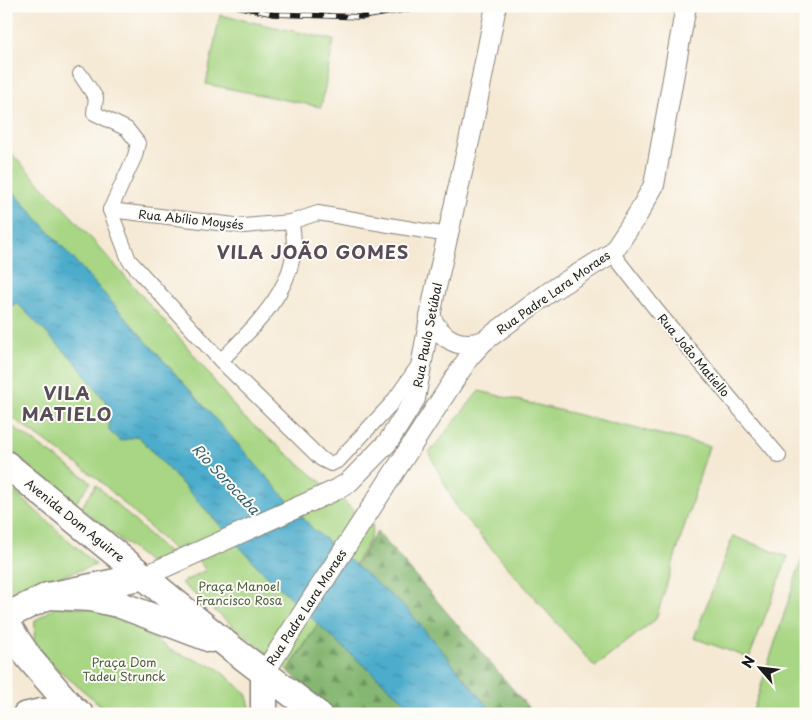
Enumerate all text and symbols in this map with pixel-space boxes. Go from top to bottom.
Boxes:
street label: Rua Abílio Moysés [138,205,245,234]
district label: VILA JOÃO GOMES [217,238,409,265]
street label: Rua Padre Lara Moraes [492,246,614,338]
street label: Rua Paulo Setúbal [408,281,446,389]
street label: Rua João Matiello [654,309,734,401]
district label: VILA MATIELO [22,379,112,427]
water label: Rio Sorocaba [188,439,265,520]
street label: Avenida Dom Aguirre [21,474,129,566]
street label: Rua Padre Lara Moraes [262,545,351,669]
park label: Praça Manoel Francisco Rosa [196,577,283,609]
north arrow [734,642,784,692]
text: N [736,652,760,671]
park label: Praça Dom Tadeu Strunck [82,653,166,685]

